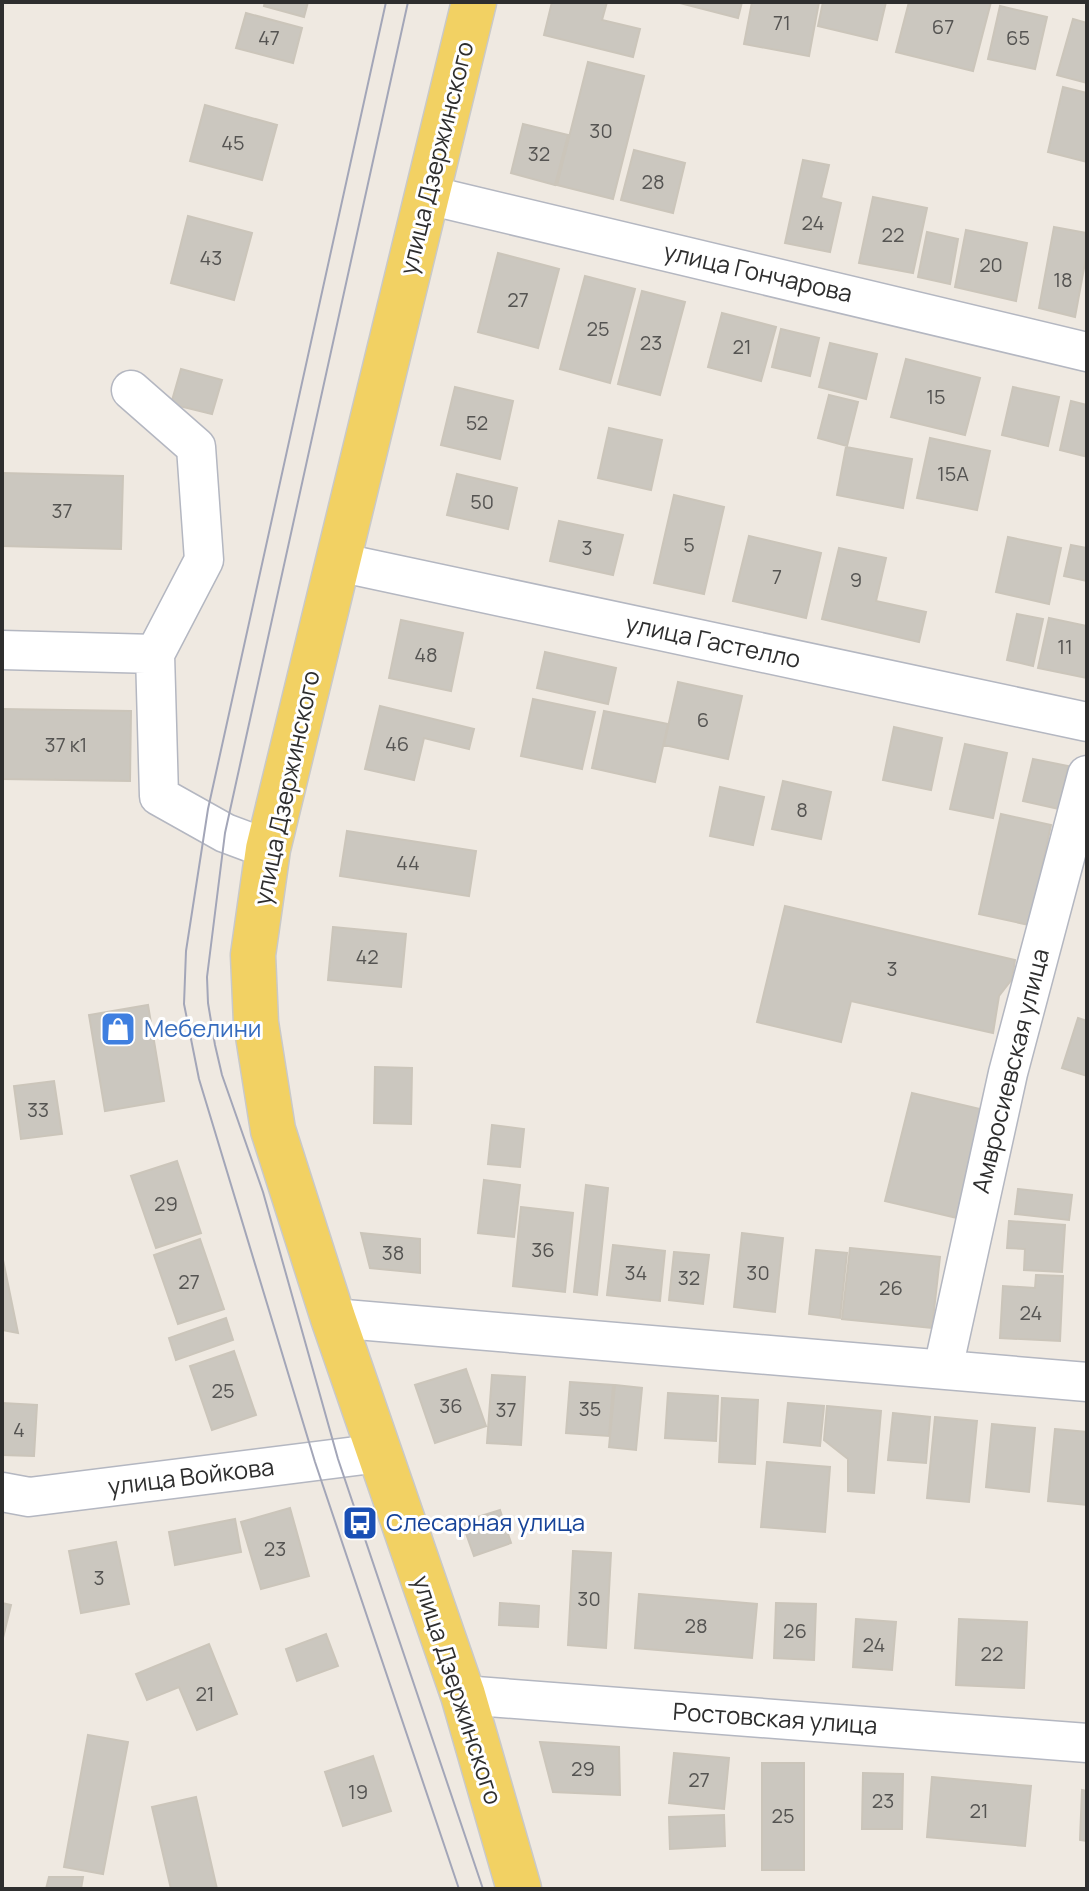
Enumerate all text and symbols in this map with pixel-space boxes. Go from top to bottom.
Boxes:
house number: 71 [773,9,791,36]
house number: 67 [932,13,954,40]
house number: 47 [258,24,280,51]
house number: 65 [1006,24,1030,51]
street label: улица Дзержинского [391,38,480,278]
house number: 30 [589,117,613,144]
house number: 45 [221,129,245,156]
house number: 32 [528,140,550,167]
house number: 28 [641,168,665,195]
house number: 24 [802,209,824,236]
house number: 22 [882,221,904,248]
street label: улица Гончарова [661,234,856,309]
house number: 43 [200,244,222,271]
house number: 20 [979,251,1003,278]
house number: 18 [1053,266,1073,293]
house number: 27 [507,286,529,313]
house number: 25 [587,315,609,342]
house number: 23 [640,329,662,356]
house number: 21 [732,333,752,360]
house number: 15 [926,383,946,410]
house number: 52 [466,409,488,436]
house number: 15А [937,460,969,487]
house number: 50 [470,488,494,515]
house number: 37 [51,497,73,524]
house number: 5 [683,531,695,558]
house number: 3 [581,534,593,561]
house number: 7 [772,563,782,590]
house number: 9 [850,566,862,593]
street label: улица Гастелло [623,606,804,675]
house number: 11 [1057,633,1073,660]
house number: 48 [414,641,438,668]
street label: улица Дзержинского [245,667,327,908]
house number: 6 [697,706,709,733]
house number: 46 [385,730,409,757]
house number: 37 к1 [45,731,87,758]
house number: 8 [796,796,808,823]
house number: 44 [396,849,420,876]
house number: 42 [355,943,379,970]
street label: Амвросиевская улица [963,945,1056,1197]
house number: 3 [886,955,898,982]
shop icon: Мебелини [99,1010,137,1048]
place label: Мебелини [144,1011,262,1044]
house number: 33 [27,1096,49,1123]
house number: 29 [154,1190,178,1217]
house number: 36 [531,1236,555,1263]
house number: 38 [382,1239,404,1266]
house number: 34 [625,1259,647,1286]
house number: 30 [746,1259,770,1286]
house number: 32 [678,1264,700,1291]
house number: 27 [178,1268,200,1295]
house number: 26 [879,1274,903,1301]
house number: 24 [1020,1299,1042,1326]
house number: 25 [212,1377,234,1404]
house number: 36 [439,1392,463,1419]
house number: 35 [579,1395,601,1422]
house number: 37 [495,1396,517,1423]
house number: 4 [13,1416,25,1443]
street label: улица Войкова [106,1449,276,1502]
bus stop icon: Слесарная улица [341,1504,379,1542]
place label: Слесарная улица [386,1505,585,1538]
house number: 23 [264,1535,286,1562]
house number: 3 [93,1564,105,1591]
street label: улица Дзержинского [406,1571,511,1808]
house number: 30 [577,1585,601,1612]
house number: 28 [684,1612,708,1639]
house number: 26 [783,1617,807,1644]
house number: 24 [863,1631,885,1658]
house number: 22 [981,1640,1003,1667]
house number: 21 [195,1680,215,1707]
street label: Ростовская улица [672,1694,879,1741]
house number: 29 [571,1755,595,1782]
house number: 27 [688,1766,710,1793]
house number: 19 [348,1778,368,1805]
house number: 23 [872,1787,894,1814]
house number: 21 [969,1797,989,1824]
house number: 25 [772,1802,794,1829]

